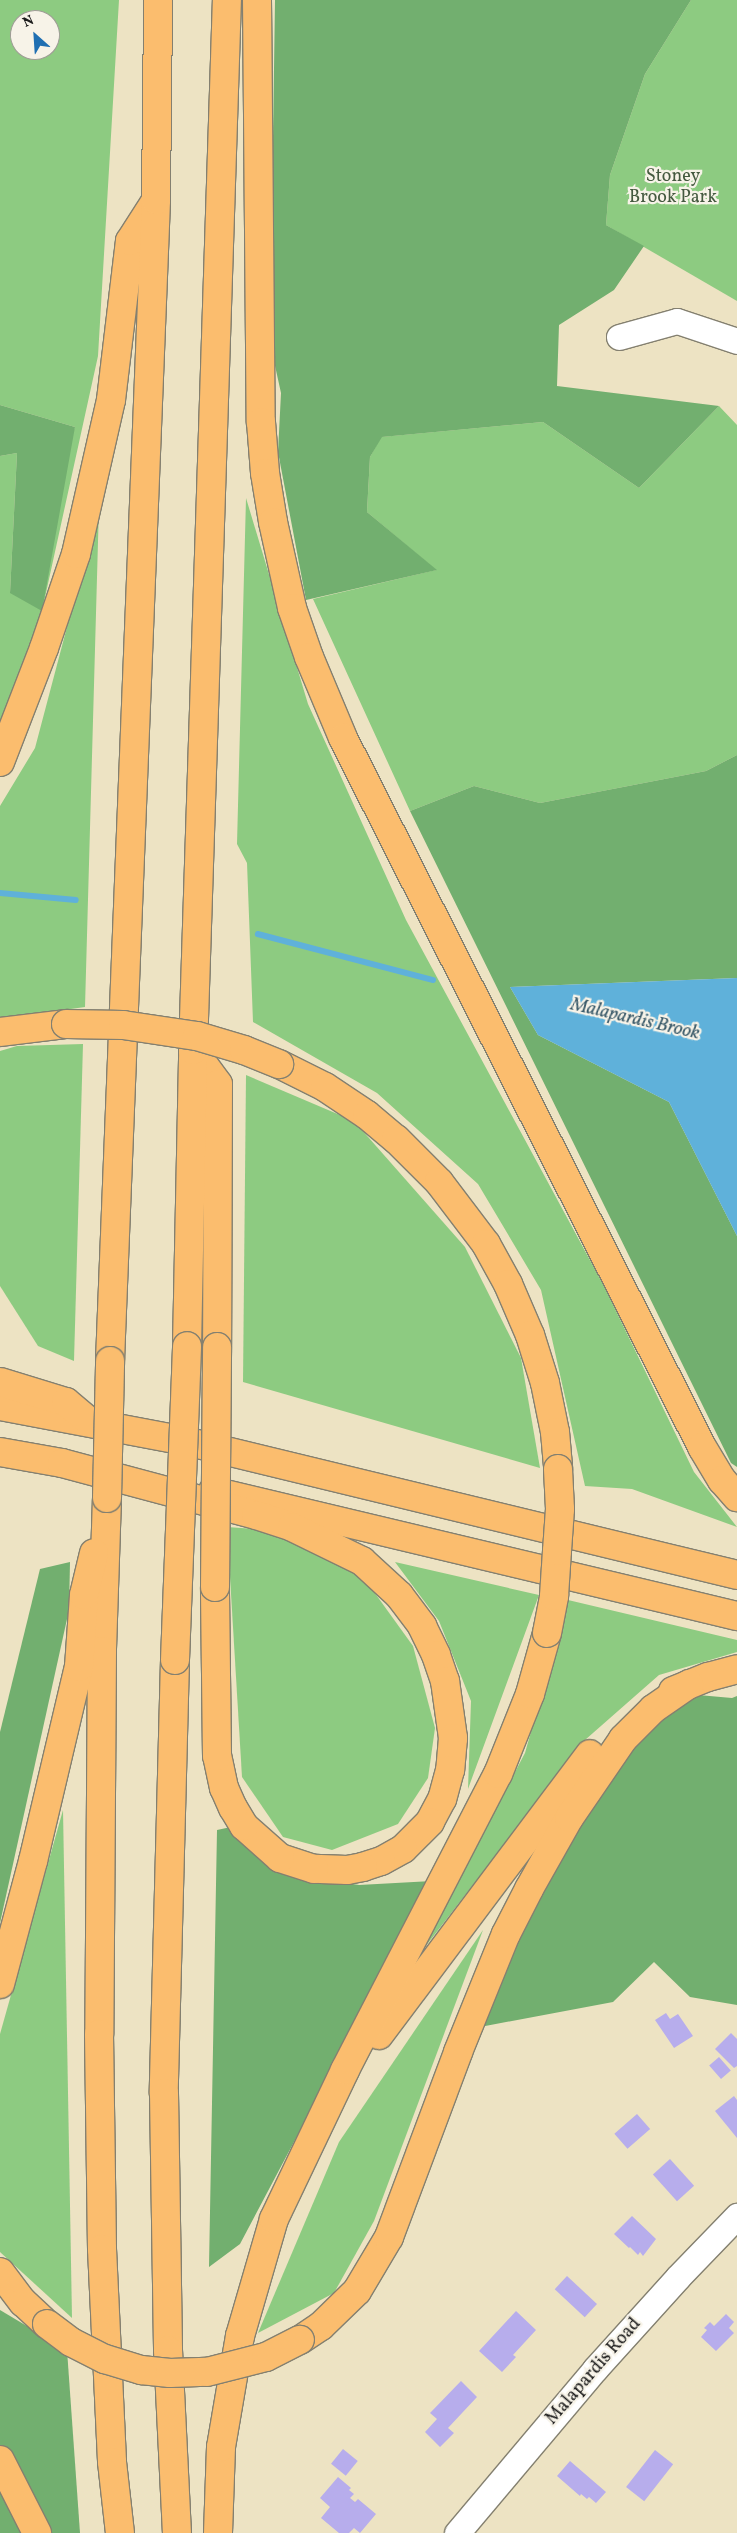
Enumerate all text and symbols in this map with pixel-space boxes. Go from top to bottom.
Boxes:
north arrow [10,10,60,60]
text: N [20,11,37,33]
park label: Stoney Brook Park [629,167,717,210]
water label: Malapardis Brook [568,994,702,1046]
street label: Malapardis Road [542,2314,646,2430]

